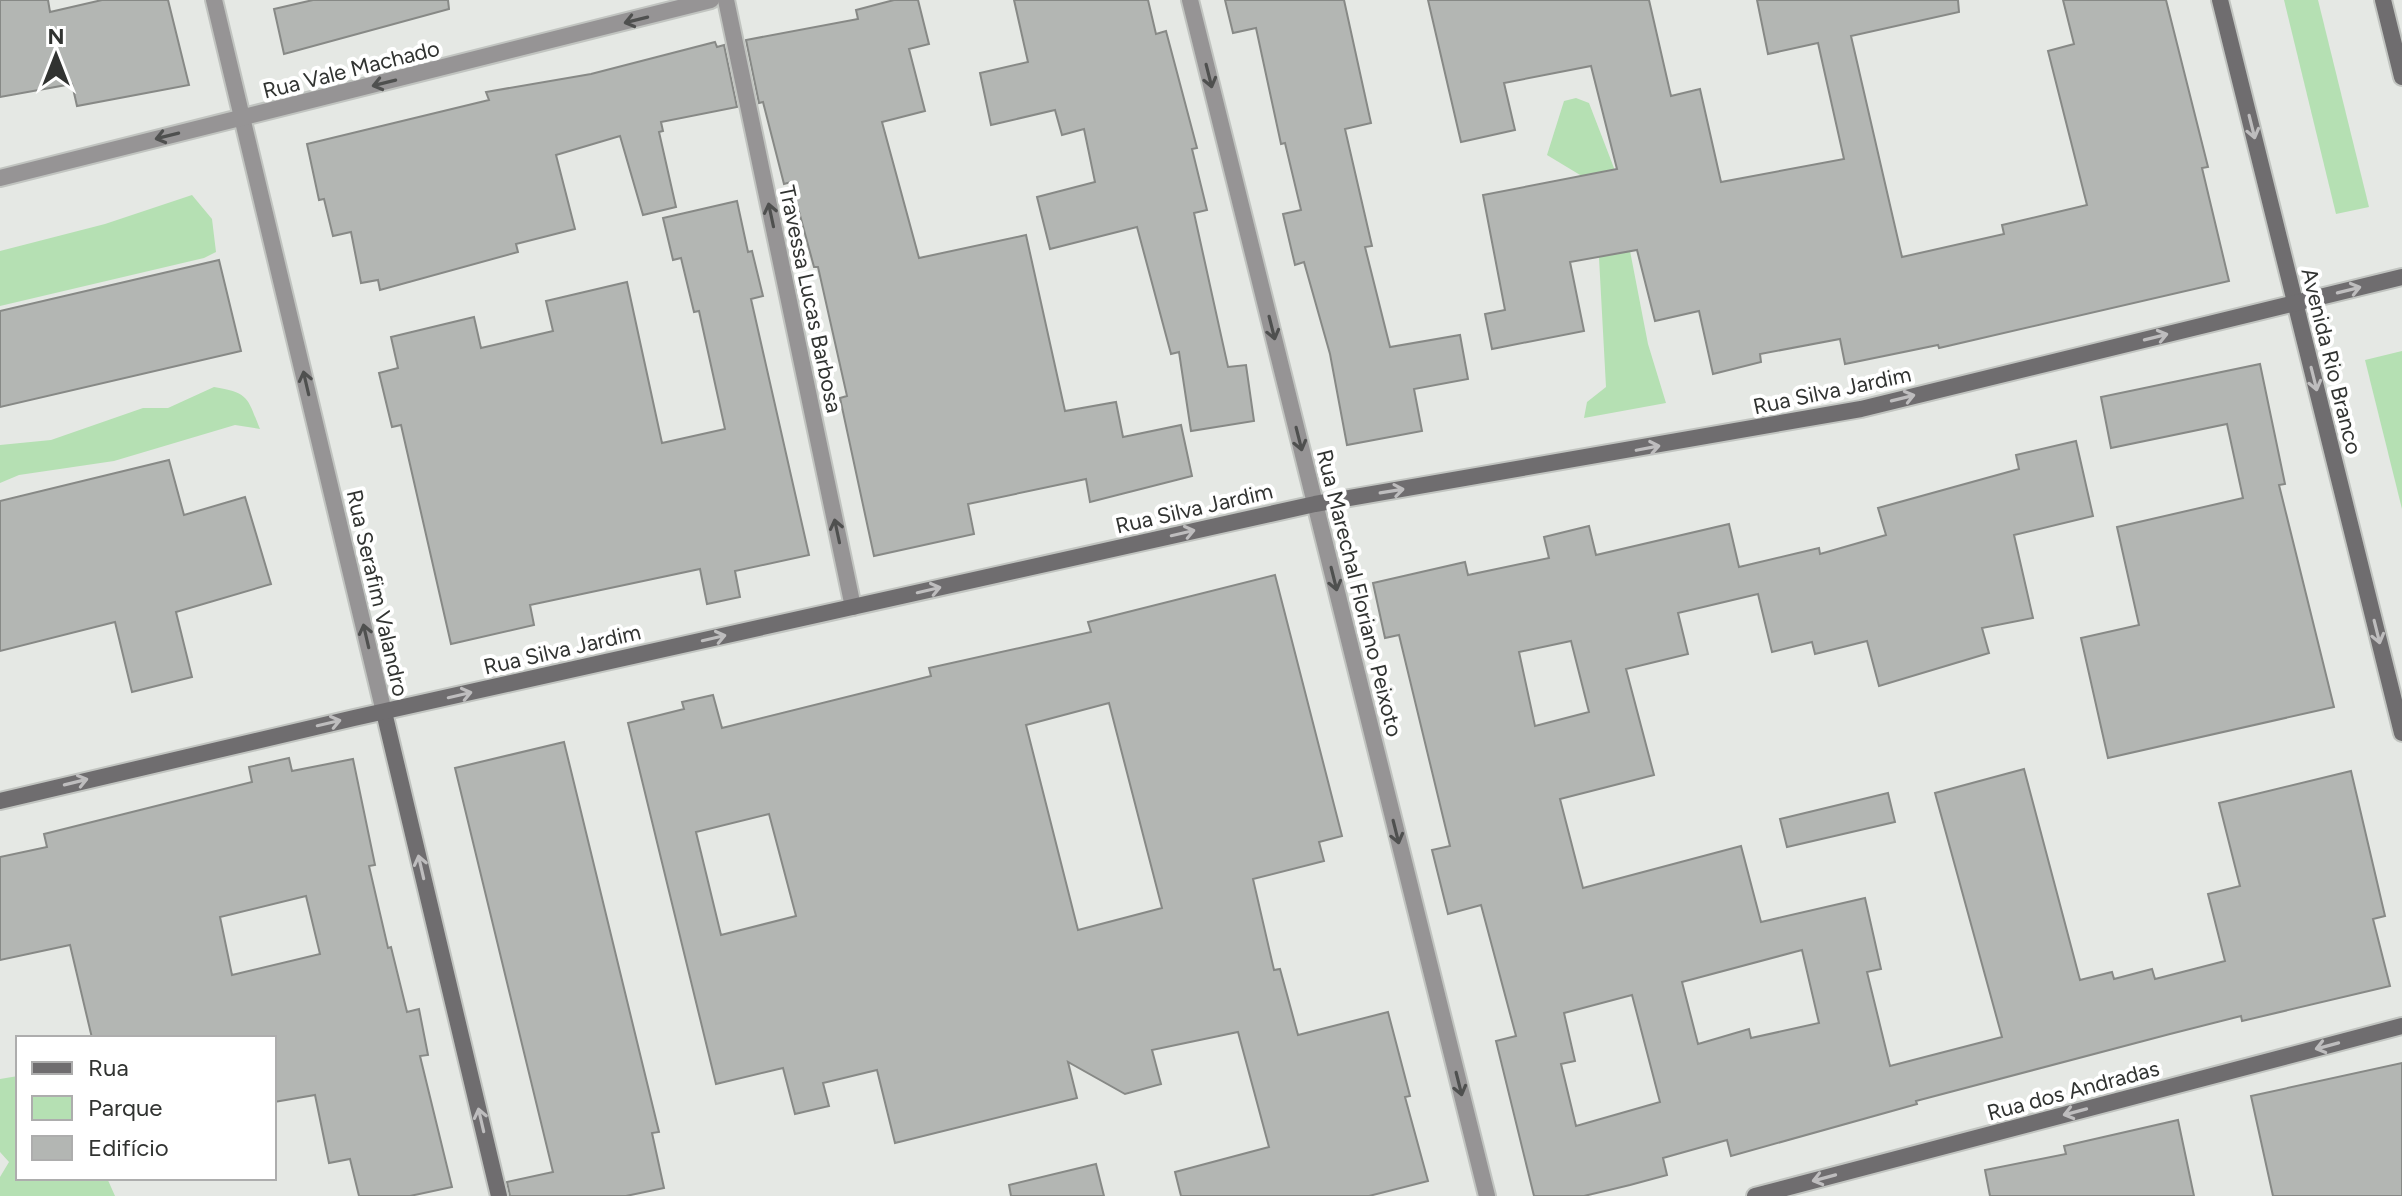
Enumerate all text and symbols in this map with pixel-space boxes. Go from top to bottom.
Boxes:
one-way arrow [624,13,649,28]
north arrow [16,16,96,96]
text: N [47,23,65,50]
street label: Rua Vale Machado [260,34,442,105]
one-way arrow [1202,62,1217,88]
one-way arrow [372,77,397,92]
one-way arrow [2245,114,2260,139]
one-way arrow [154,130,180,145]
street label: Travessa Lucas Barbosa [773,183,848,415]
one-way arrow [763,202,778,228]
street label: Avenida Rio Branco [2295,265,2368,457]
one-way arrow [2335,282,2361,297]
one-way arrow [1265,315,1280,340]
one-way arrow [2143,329,2168,344]
street label: Rua Silva Jardim [1751,361,1914,420]
one-way arrow [2307,366,2322,392]
one-way arrow [298,370,313,396]
one-way arrow [1890,390,1916,405]
one-way arrow [1293,426,1308,452]
one-way arrow [1635,439,1660,454]
street label: Rua Marechal Floriano Peixoto [1311,447,1408,740]
street label: Rua Silva Jardim [1113,477,1275,540]
one-way arrow [1378,482,1404,497]
street label: Rua Serafim Valandro [341,487,414,699]
one-way arrow [829,518,844,544]
one-way arrow [1169,525,1195,540]
one-way arrow [1327,566,1342,592]
one-way arrow [915,582,941,597]
street label: Rua Silva Jardim [481,618,643,681]
one-way arrow [2370,618,2385,644]
one-way arrow [358,623,373,649]
one-way arrow [700,630,726,645]
one-way arrow [447,686,472,701]
one-way arrow [316,715,341,730]
one-way arrow [62,774,88,789]
one-way arrow [1390,818,1405,844]
one-way arrow [413,855,428,881]
legend [16,1036,276,1180]
one-way arrow [2314,1039,2340,1054]
text: Rua [88,1053,129,1082]
street label: Rua dos Andradas [1984,1055,2162,1126]
one-way arrow [1453,1071,1468,1096]
text: Parque [88,1093,162,1122]
one-way arrow [2063,1105,2089,1120]
one-way arrow [473,1108,488,1134]
text: Edifício [88,1133,169,1162]
one-way arrow [1811,1171,1837,1186]

